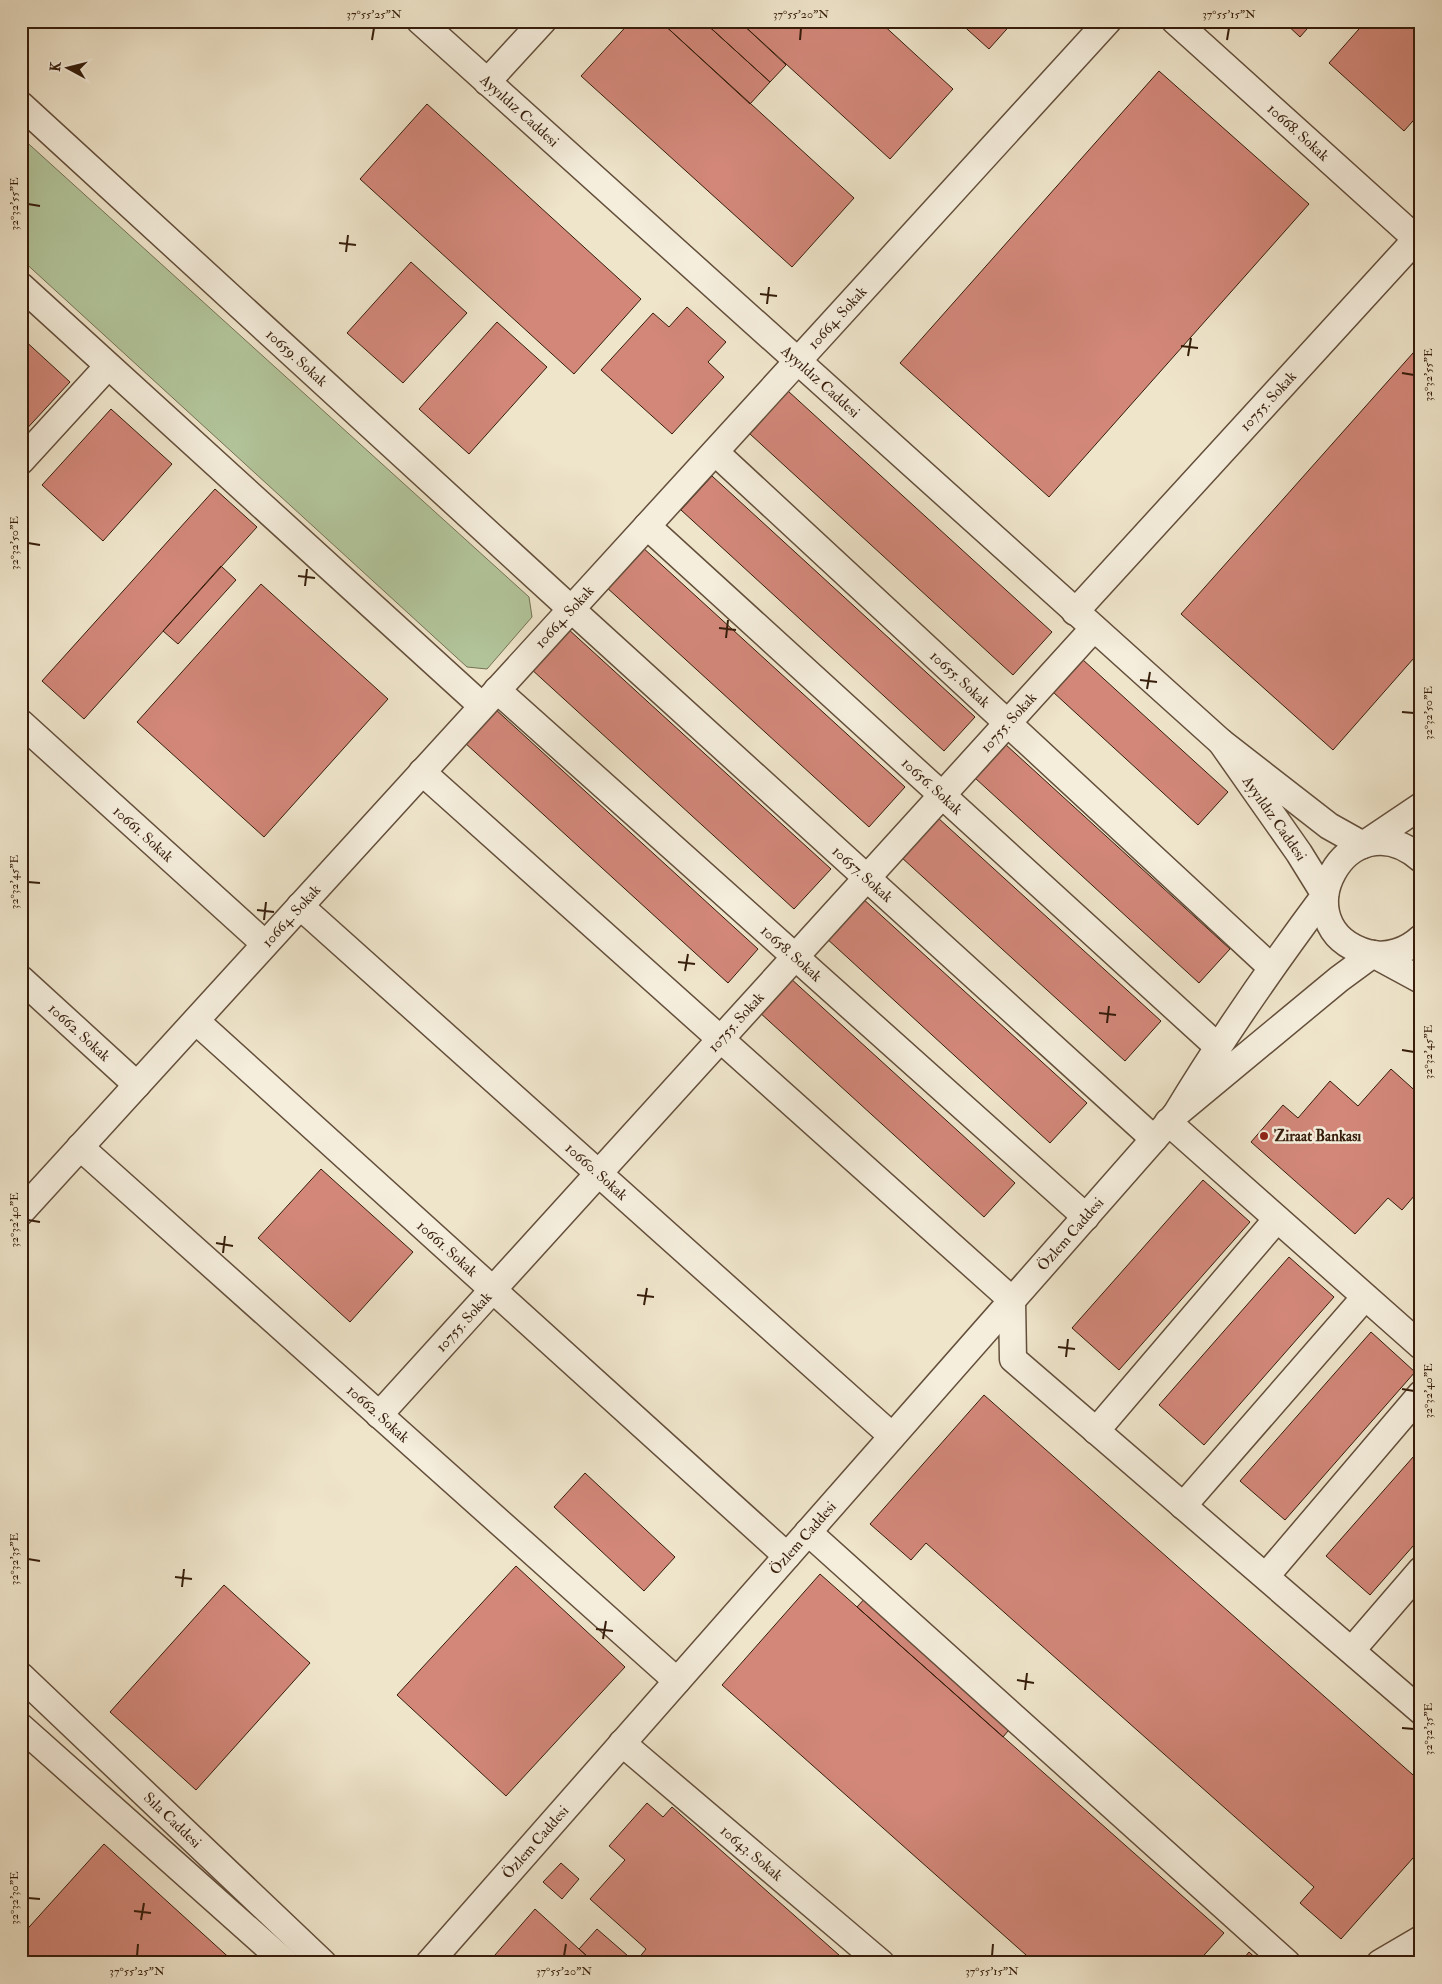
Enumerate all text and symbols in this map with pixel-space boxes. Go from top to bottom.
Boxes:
text: 37°55'25"N [346,7,402,22]
text: 37°55'20"N [773,7,829,22]
text: 37°55'15"N [1202,7,1256,22]
north arrow [42,42,92,92]
text: K [47,59,65,72]
street label: Ayyıldız Caddesi [476,70,563,151]
street label: 10668. Sokak [1263,99,1333,165]
text: 32°32'55"E [7,177,22,231]
street label: 10664. Sokak [804,282,871,353]
street label: 10659. Sokak [262,325,331,391]
street label: Ayyıldız Caddesi [777,341,864,422]
text: 32°32'55"E [1421,348,1436,402]
street label: 10755. Sokak [1236,367,1300,435]
text: 32°32'50"E [7,516,22,570]
street label: 10664. Sokak [531,581,598,652]
street label: 10655. Sokak [926,646,994,712]
text: 32°32'50"E [1421,686,1436,740]
street label: 10755. Sokak [976,688,1041,756]
street label: 10656. Sokak [897,753,967,819]
street label: Ayyıldız Caddesi [1238,771,1311,864]
street label: 10661. Sokak [109,801,178,866]
street label: 10657. Sokak [828,842,897,907]
text: 32°32'45"E [7,854,22,909]
street label: 10664. Sokak [258,880,325,951]
street label: 10658. Sokak [757,921,826,986]
street label: 10755. Sokak [704,988,768,1056]
street label: 10662. Sokak [44,999,114,1066]
text: 32°32'45"E [1421,1024,1436,1079]
place label: Ziraat Bankası [1274,1127,1361,1146]
marker: Ziraat Bankası [1258,1130,1270,1142]
street label: 10660. Sokak [561,1138,632,1205]
text: 32°32'40"E [7,1192,22,1248]
street label: Özlem Caddesi [1032,1193,1108,1275]
street label: 10661. Sokak [413,1216,482,1281]
street label: 10755. Sokak [432,1288,496,1356]
text: 32°32'40"E [1421,1363,1436,1419]
street label: 10662. Sokak [343,1381,413,1447]
street label: Özlem Caddesi [765,1497,840,1579]
text: 32°32'35"E [7,1532,22,1585]
text: 32°32'35"E [1421,1702,1436,1755]
street label: Sıla Caddesi [140,1788,205,1852]
street label: Özlem Caddesi [497,1801,573,1883]
street label: 10643. Sokak [716,1821,787,1885]
text: 32°32'30"E [7,1871,22,1925]
text: 37°55'25"N [109,1964,165,1979]
text: 37°55'20"N [536,1964,592,1979]
text: 37°55'15"N [965,1964,1019,1979]

